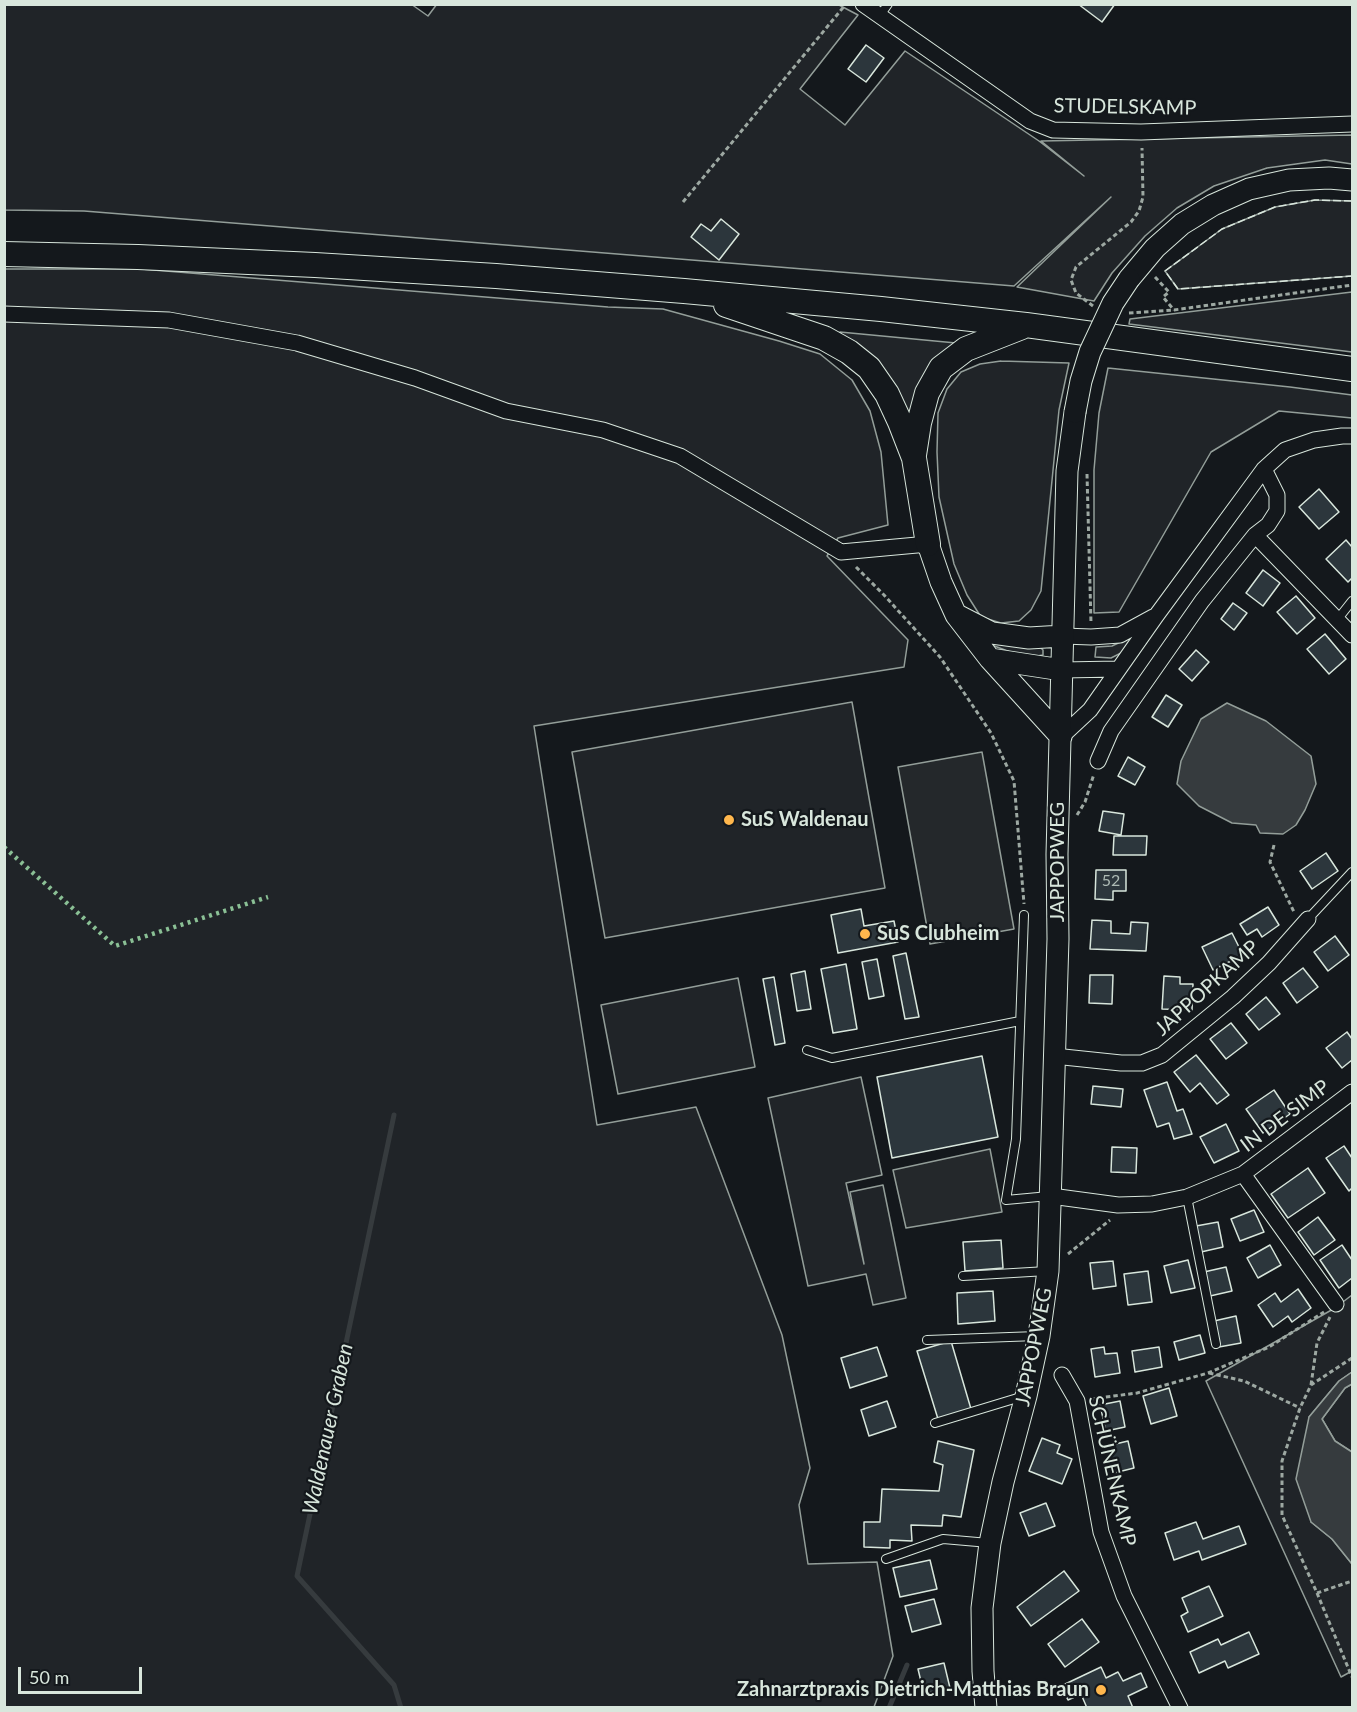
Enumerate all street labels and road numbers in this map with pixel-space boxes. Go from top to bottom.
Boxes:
street label: STUDELSKAMP [1053,94,1197,120]
street label: JAPPOPWEG [1046,802,1070,922]
street label: JAPPOPKAMP [1150,935,1264,1041]
street label: IN DE SIMP [1236,1075,1334,1157]
street label: JAPPOPWEG [1011,1286,1057,1408]
street label: SCHÜNENKAMP [1083,1393,1141,1549]

